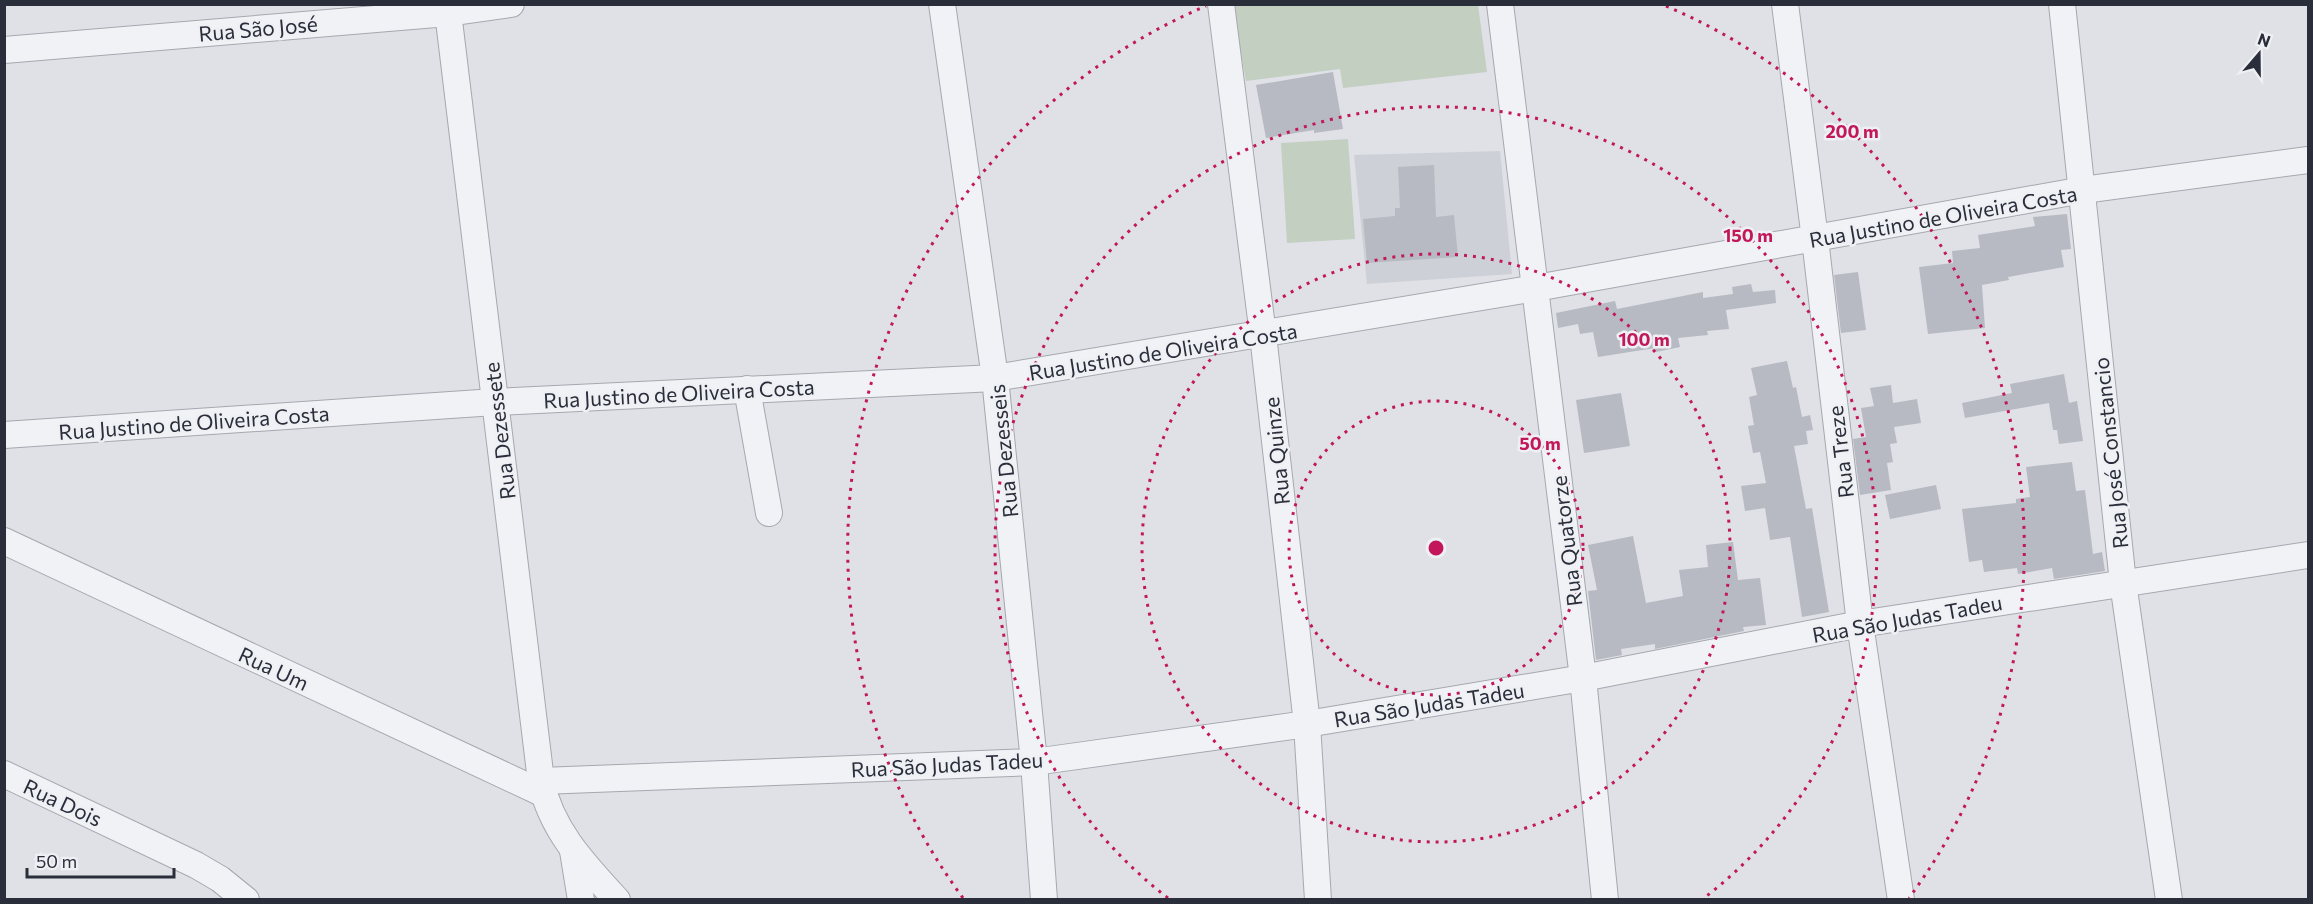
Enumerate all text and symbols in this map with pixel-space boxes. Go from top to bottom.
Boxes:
street label: Rua São José [197,10,319,46]
north arrow [2229,24,2289,84]
text: N [2255,28,2273,50]
text: 200 m [1825,120,1879,142]
street label: Rua Justino de Oliveira Costa [1807,180,2079,252]
text: 150 m [1723,224,1773,246]
street label: Rua Justino de Oliveira Costa [1027,317,1299,385]
text: 100 m [1618,328,1670,350]
street label: Rua José Constancio [2088,356,2132,550]
street label: Rua Dezessete [478,361,520,501]
street label: Rua Justino de Oliveira Costa [543,373,815,413]
street label: Rua Dezesseis [984,383,1022,519]
street label: Rua Quinze [1258,396,1294,506]
street label: Rua Justino de Oliveira Costa [58,400,330,444]
street label: Rua Treze [1822,404,1858,500]
text: 50 m [1519,432,1561,454]
street label: Rua Quatorze [1546,474,1586,608]
centre of rings [1426,538,1446,558]
street label: Rua São Judas Tadeu [1810,589,2004,647]
street label: Rua Um [235,641,313,695]
street label: Rua São Judas Tadeu [1332,677,1526,731]
street label: Rua São Judas Tadeu [850,746,1044,782]
street label: Rua Dois [20,773,106,831]
scale bar [27,841,174,879]
text: 50 m [36,850,77,872]

